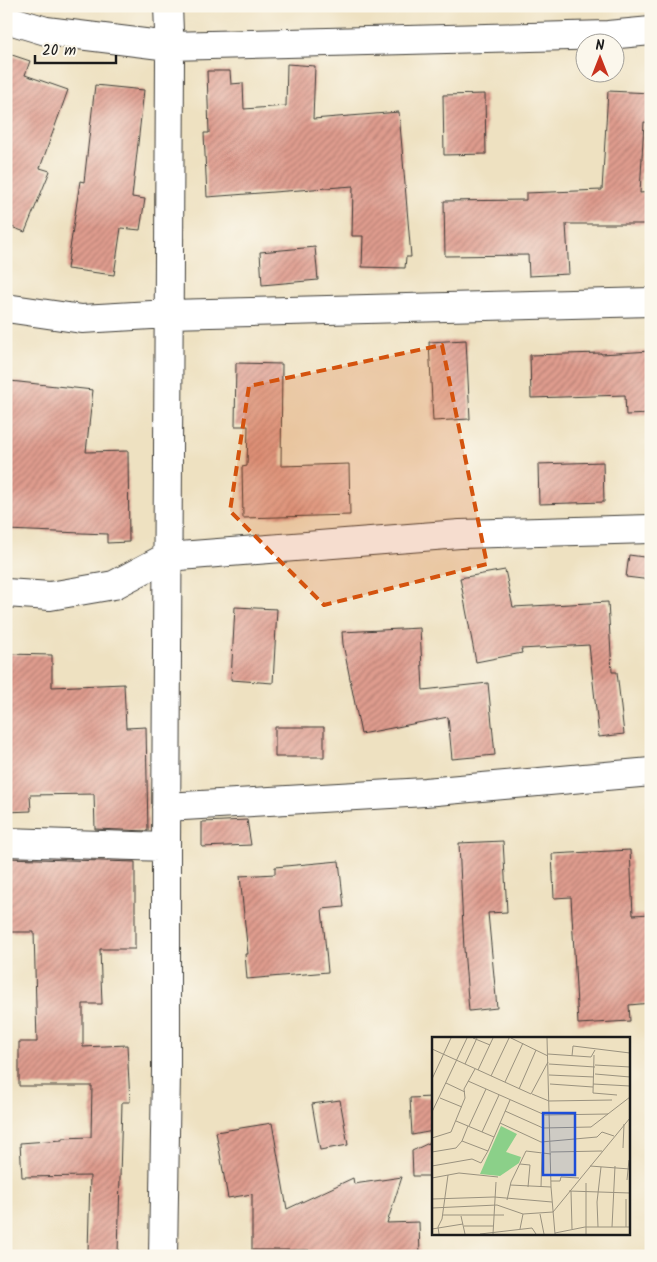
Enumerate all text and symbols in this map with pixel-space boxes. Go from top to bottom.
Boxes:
scale bar [35,32,116,64]
north arrow [574,32,624,82]
text: N [596,35,605,57]
text: 20 m [42,39,76,63]
inset map [432,1037,630,1234]

